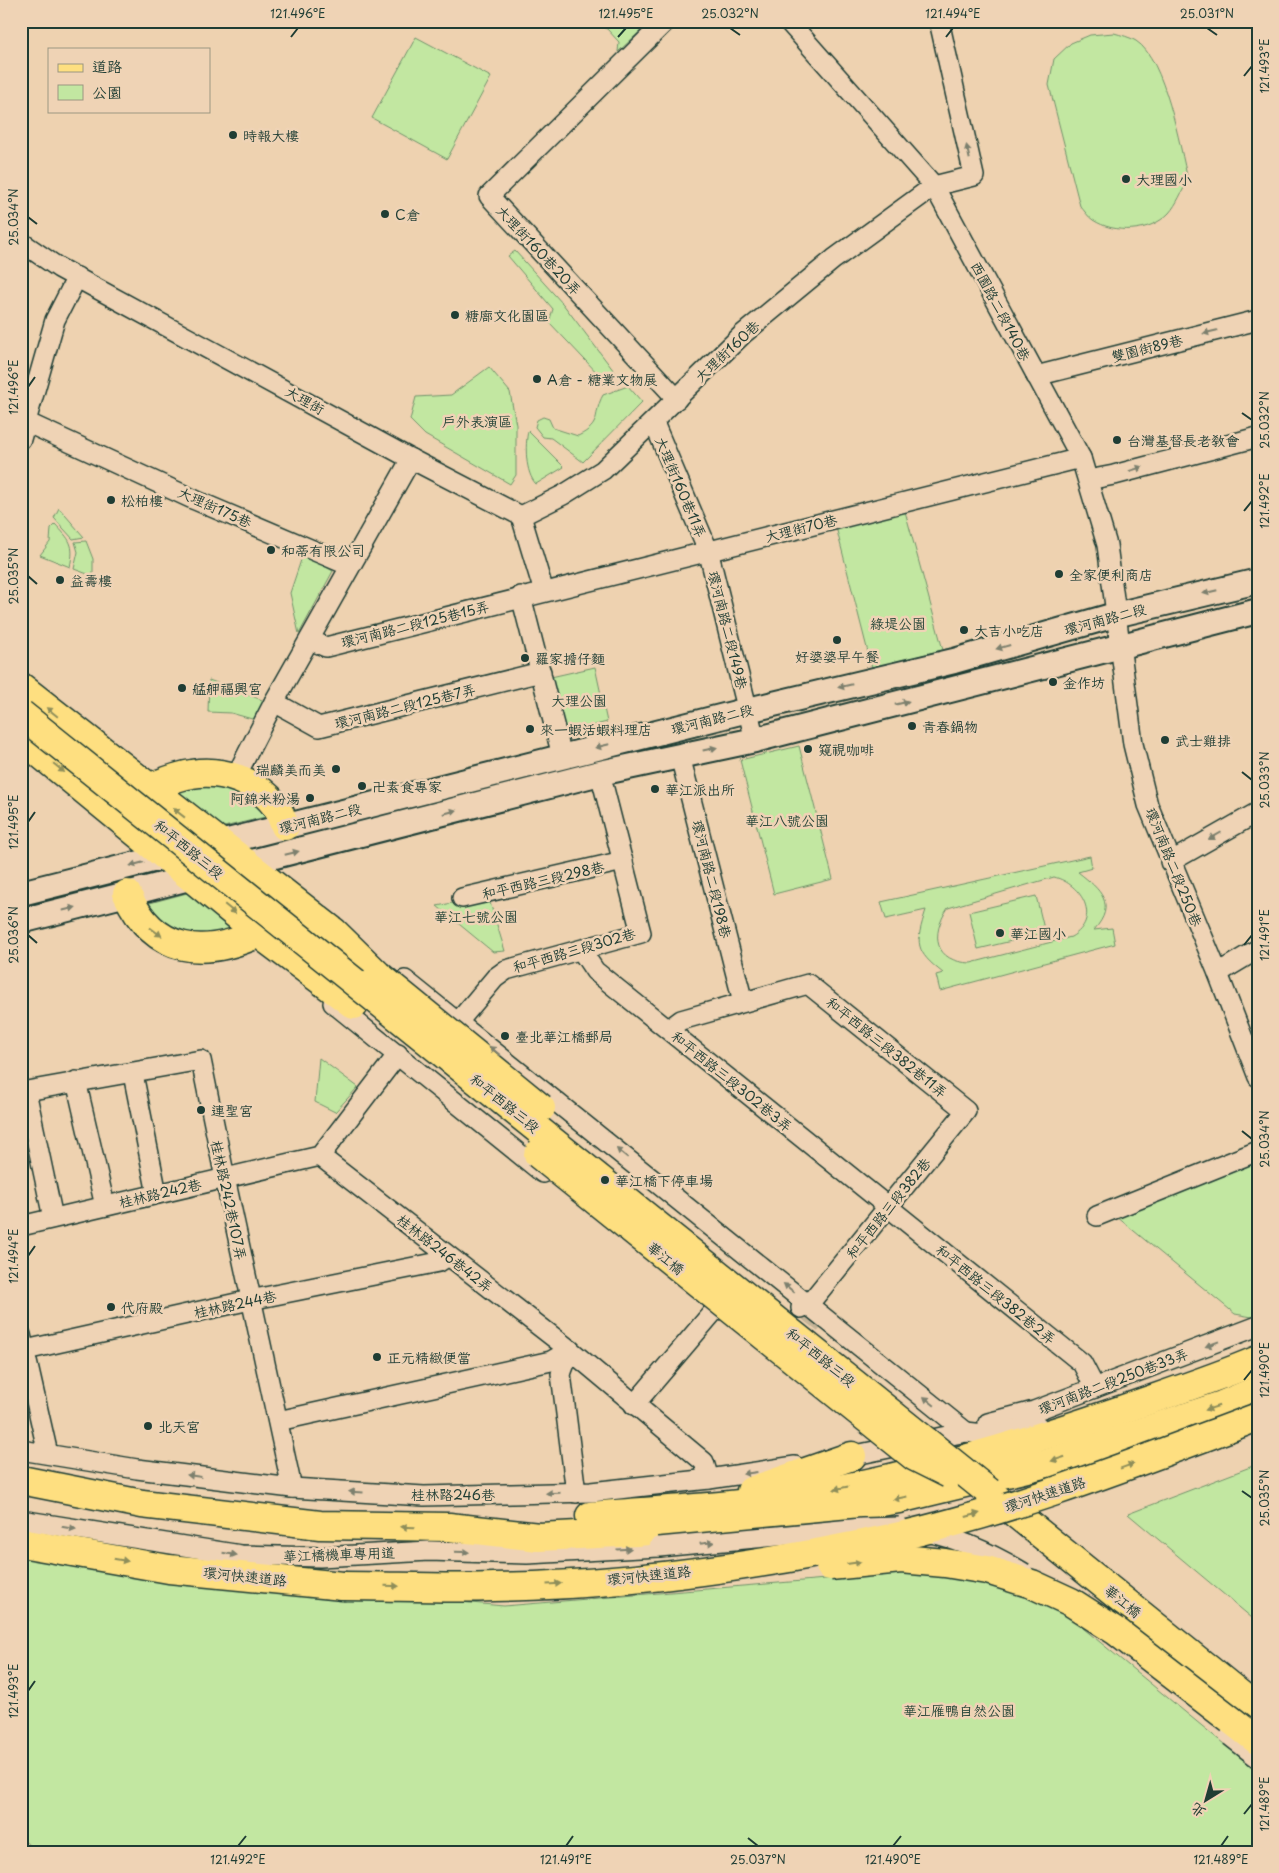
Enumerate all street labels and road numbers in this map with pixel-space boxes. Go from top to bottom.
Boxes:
street label: 大理街160巷20弄 [492,200,586,300]
street label: 西園路二段140巷 [966,258,1037,365]
street label: 大理街160巷 [690,315,765,387]
street label: 雙園街89巷 [1109,329,1186,367]
street label: 大理街 [282,381,328,419]
street label: 大理街160巷11弄 [650,433,712,541]
street label: 大理街175巷 [175,481,256,533]
street label: 大理街70巷 [763,509,840,547]
street label: 環河南路二段149巷 [703,569,753,692]
street label: 環河南路二段125巷15弄 [339,595,491,653]
street label: 環河南路二段 [1062,598,1148,640]
street label: 環河南路二段125巷7弄 [332,678,478,734]
street label: 環河南路二段 [669,699,755,739]
street label: 環河南路二段 [277,798,363,838]
street label: 環河南路二段250巷 [1141,804,1208,931]
street label: 和平西路三段 [150,814,228,884]
street label: 環河南路二段198巷 [687,818,737,941]
street label: 和平西路三段298巷 [480,855,607,904]
street label: 和平西路三段302巷 [510,922,639,978]
street label: 和平西路三段382巷11弄 [822,992,952,1102]
street label: 和平西路三段302巷3弄 [667,1026,797,1136]
street label: 和平西路三段 [466,1068,544,1138]
street label: 桂林路242巷107弄 [206,1138,252,1262]
street label: 和平西路三段382巷 [841,1152,936,1263]
street label: 桂林路242巷 [117,1173,204,1213]
street label: 桂林路246巷42弄 [393,1209,497,1297]
street label: 華江橋 [643,1237,689,1279]
street label: 和平西路三段382巷2弄 [932,1239,1060,1349]
street label: 桂林路244巷 [192,1285,279,1323]
street label: 和平西路三段 [782,1322,860,1392]
street label: 環河南路二段250巷33弄 [1035,1343,1191,1419]
street label: 環河快速道路 [1002,1471,1088,1517]
street label: 桂林路246巷 [411,1484,496,1505]
street label: 華江橋機車專用道 [283,1542,395,1566]
street label: 環河快速道路 [606,1560,692,1590]
street label: 環河快速道路 [202,1561,288,1591]
street label: 華江橋 [1100,1580,1146,1622]

